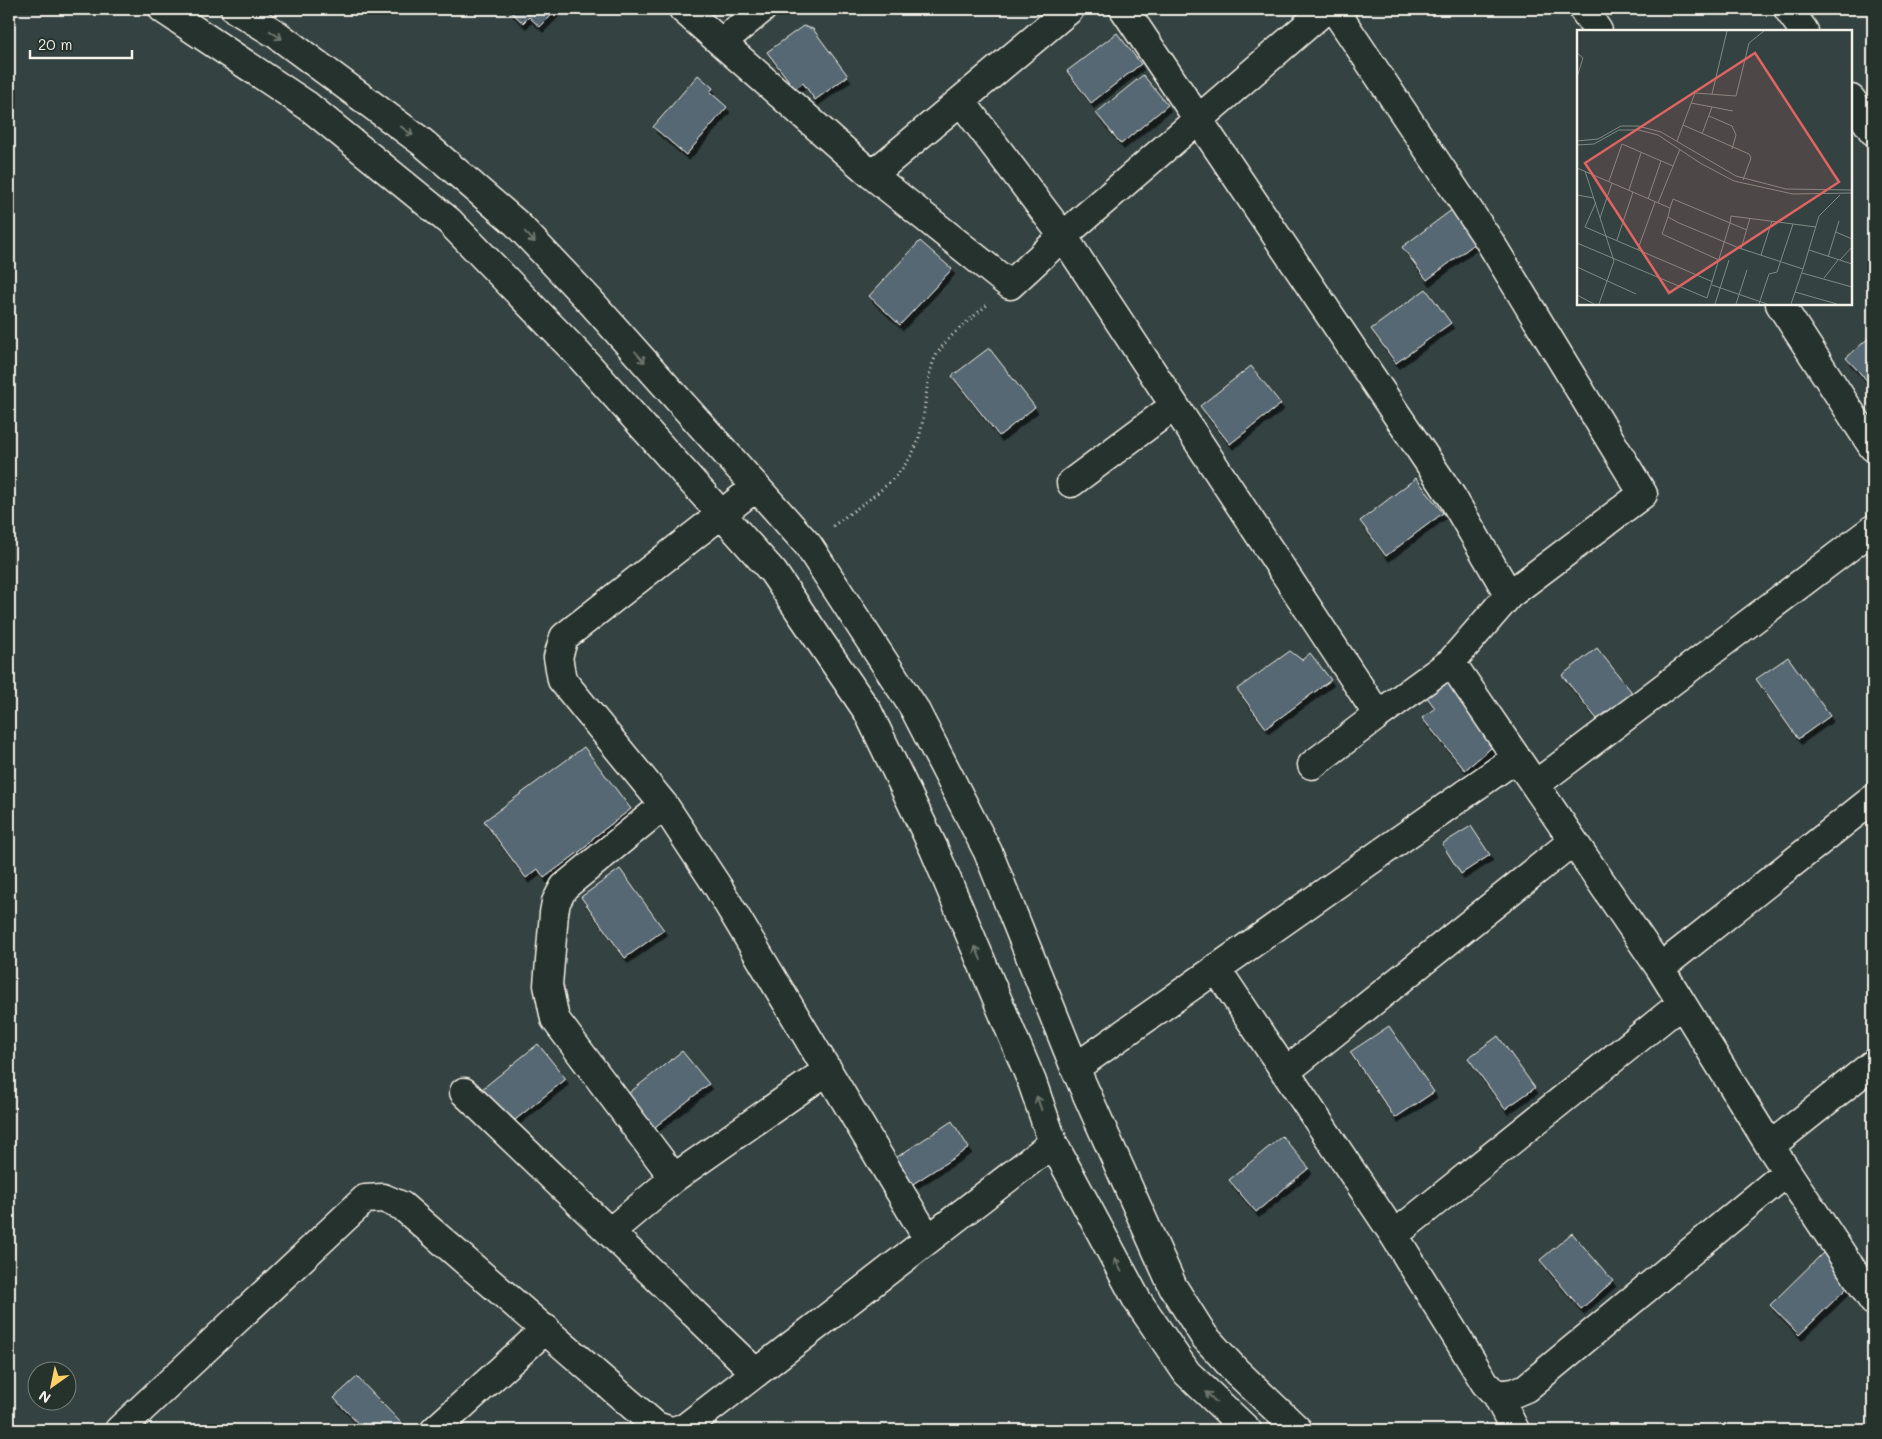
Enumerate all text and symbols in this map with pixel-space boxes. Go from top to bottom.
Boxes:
scale bar [30,28,132,60]
one-way arrow [269,30,283,40]
inset map [1577,30,1852,305]
text: 20 m [38,34,72,54]
one-way arrow [400,126,414,136]
one-way arrow [524,231,536,244]
one-way arrow [634,350,646,363]
one-way arrow [972,946,982,961]
one-way arrow [1034,1096,1044,1112]
one-way arrow [1113,1258,1122,1273]
north arrow [28,1362,78,1412]
text: N [35,1386,54,1408]
one-way arrow [1205,1391,1218,1403]

